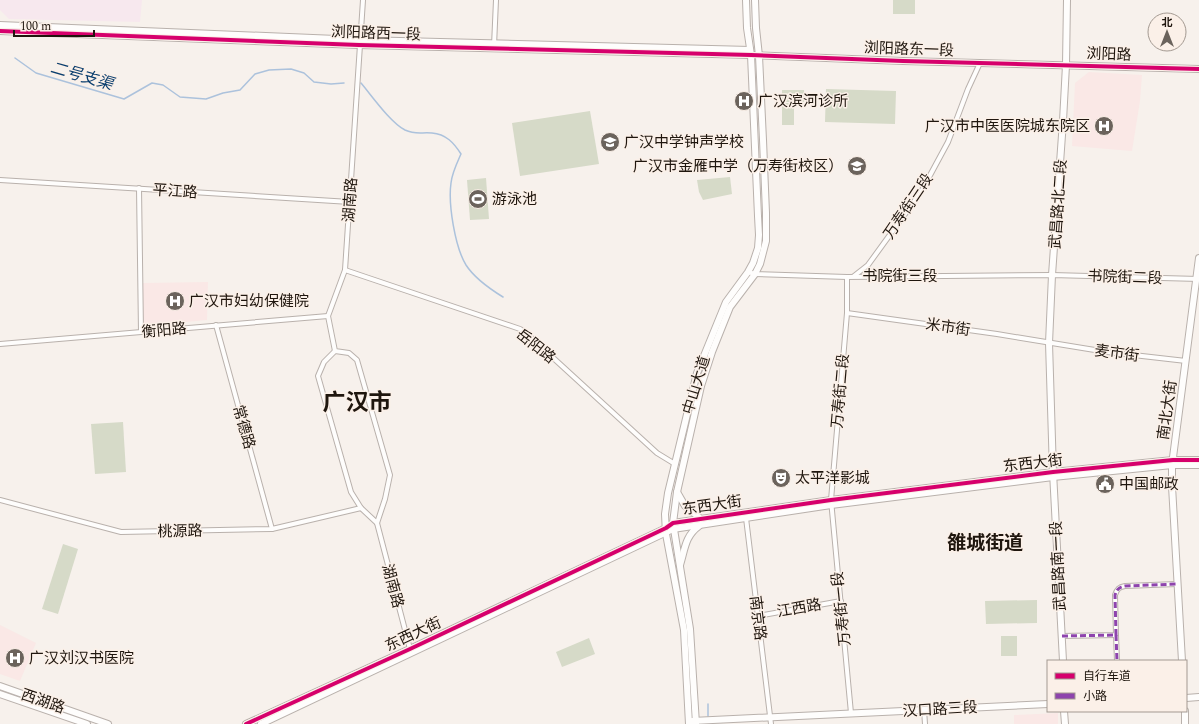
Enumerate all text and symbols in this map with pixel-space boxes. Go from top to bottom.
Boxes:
scale bar [14,12,94,38]
north arrow [1147,12,1187,52]
text: 北 [1162,14,1173,31]
text: 100 m [20,17,51,36]
street label: 浏阳路西一段 [331,20,421,47]
street label: 浏阳路东一段 [864,36,954,63]
street label: 浏阳路 [1086,42,1132,67]
water label: 二号支渠 [48,56,118,97]
hospital icon: 广汉滨河诊所 [733,90,755,112]
place label: 广汉滨河诊所 [758,90,848,113]
place label: 广汉市中医医院城东院区 [925,115,1090,138]
hospital icon: 广汉市中医医院城东院区 [1093,115,1115,137]
school or university icon: 广汉中学钟声学校 [599,131,621,153]
place label: 广汉中学钟声学校 [624,131,744,154]
place label: 广汉市金雁中学（万寿街校区） [633,155,843,178]
school or university icon: 广汉市金雁中学（万寿街校区） [846,155,868,177]
street label: 武昌路北二段 [1044,158,1073,250]
street label: 万寿街三段 [878,169,939,244]
street label: 湖南路 [337,177,364,223]
street label: 平江路 [152,178,198,205]
sports icon: 游泳池 [467,188,489,210]
place label: 游泳池 [492,188,537,211]
street label: 书院街三段 [862,265,938,288]
street label: 书院街二段 [1087,265,1163,290]
hospital icon: 广汉市妇幼保健院 [164,290,186,312]
place label: 广汉市妇幼保健院 [189,290,309,313]
street label: 米市街 [924,313,972,342]
street label: 衡阳路 [141,317,187,344]
street label: 岳阳路 [511,323,561,369]
street label: 麦市街 [1093,339,1141,368]
street label: 中山大道 [677,353,716,417]
street label: 万寿街二段 [826,353,855,429]
street label: 南北大街 [1152,379,1183,441]
district label: 广汉市 [323,386,392,421]
street label: 常德路 [226,402,261,452]
street label: 东西大街 [1002,448,1064,479]
theatre icon: 太平洋影城 [770,467,792,489]
place label: 太平洋影城 [795,467,870,490]
public building icon: 中国邮政 [1094,473,1116,495]
place label: 中国邮政 [1119,473,1179,496]
street label: 东西大街 [681,490,743,521]
street label: 桃源路 [157,520,203,543]
street label: 武昌路南一段 [1045,520,1072,612]
district label: 雒城街道 [947,529,1023,558]
street label: 湖南路 [376,561,409,611]
street label: 万寿街一段 [826,570,857,647]
street label: 江西路 [775,593,823,624]
street label: 南京路 [743,594,772,642]
street label: 东西大街 [381,611,445,658]
hospital icon: 广汉刘汉书医院 [4,647,26,669]
place label: 广汉刘汉书医院 [29,647,134,670]
legend [1047,660,1187,712]
text: 自行车道 [1083,667,1131,686]
street label: 西湖路 [18,683,68,720]
text: 小路 [1083,687,1107,706]
street label: 汉口路三段 [902,696,978,723]

